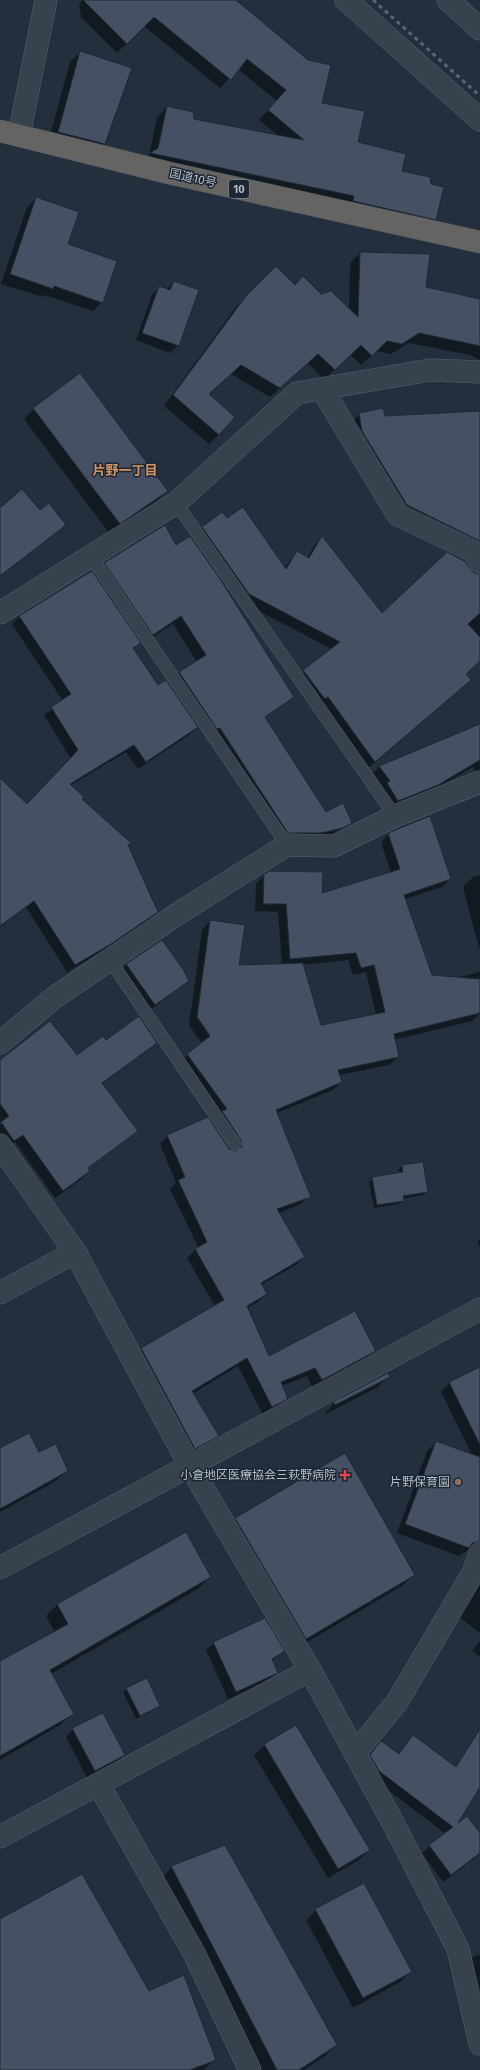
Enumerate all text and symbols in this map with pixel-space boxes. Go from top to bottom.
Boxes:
street label: 国道10号 [168,166,218,190]
road number: 10 [229,180,249,198]
district label: 片野一丁目 [92,463,158,478]
place label: 小倉地区医療協会三萩野病院 [180,1468,336,1482]
marker: 小倉地区医療協会三萩野病院 [339,1469,351,1481]
place label: 片野保育園 [390,1475,450,1489]
marker: 片野保育園 [453,1477,463,1487]

